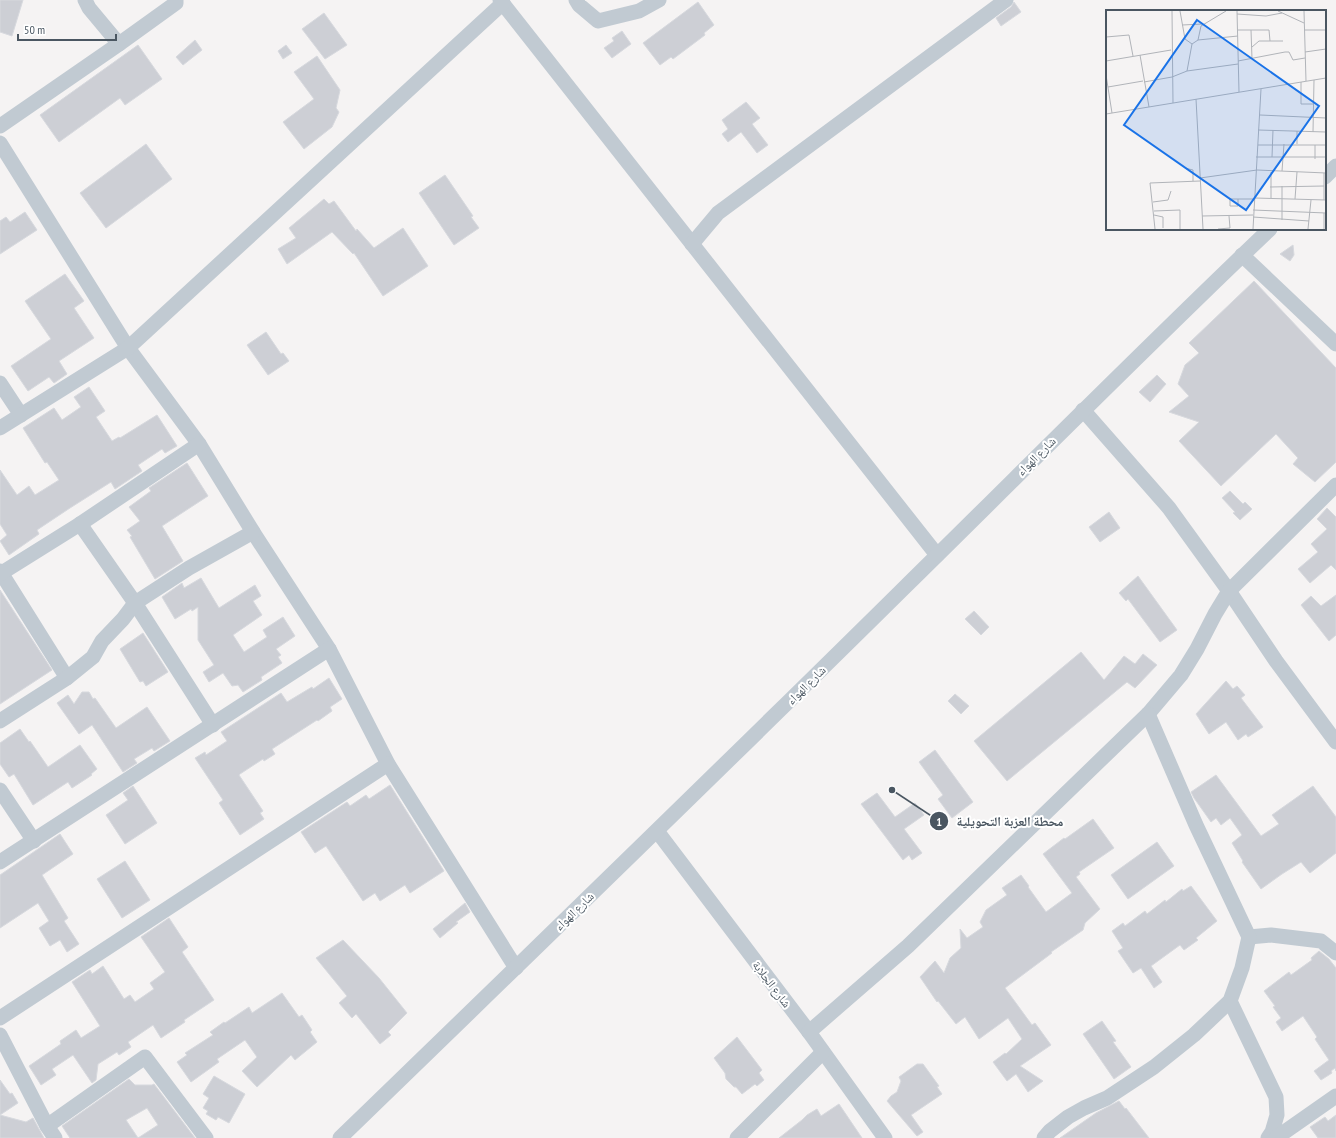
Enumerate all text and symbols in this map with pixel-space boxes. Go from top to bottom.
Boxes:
inset map [1106,10,1326,230]
scale bar [18,16,116,42]
text: 50 m [24,22,45,37]
street label: شارع الهواء [1013,433,1059,479]
street label: شارع الهواء [783,662,829,708]
callout: محطة العزبة التحويلية [929,809,1072,834]
text: محطة العزبة التحويلية [957,813,1063,830]
text: 1 [936,814,942,829]
street label: شارع الهواء [551,888,598,934]
street label: شارع الجلابة [749,958,795,1011]

